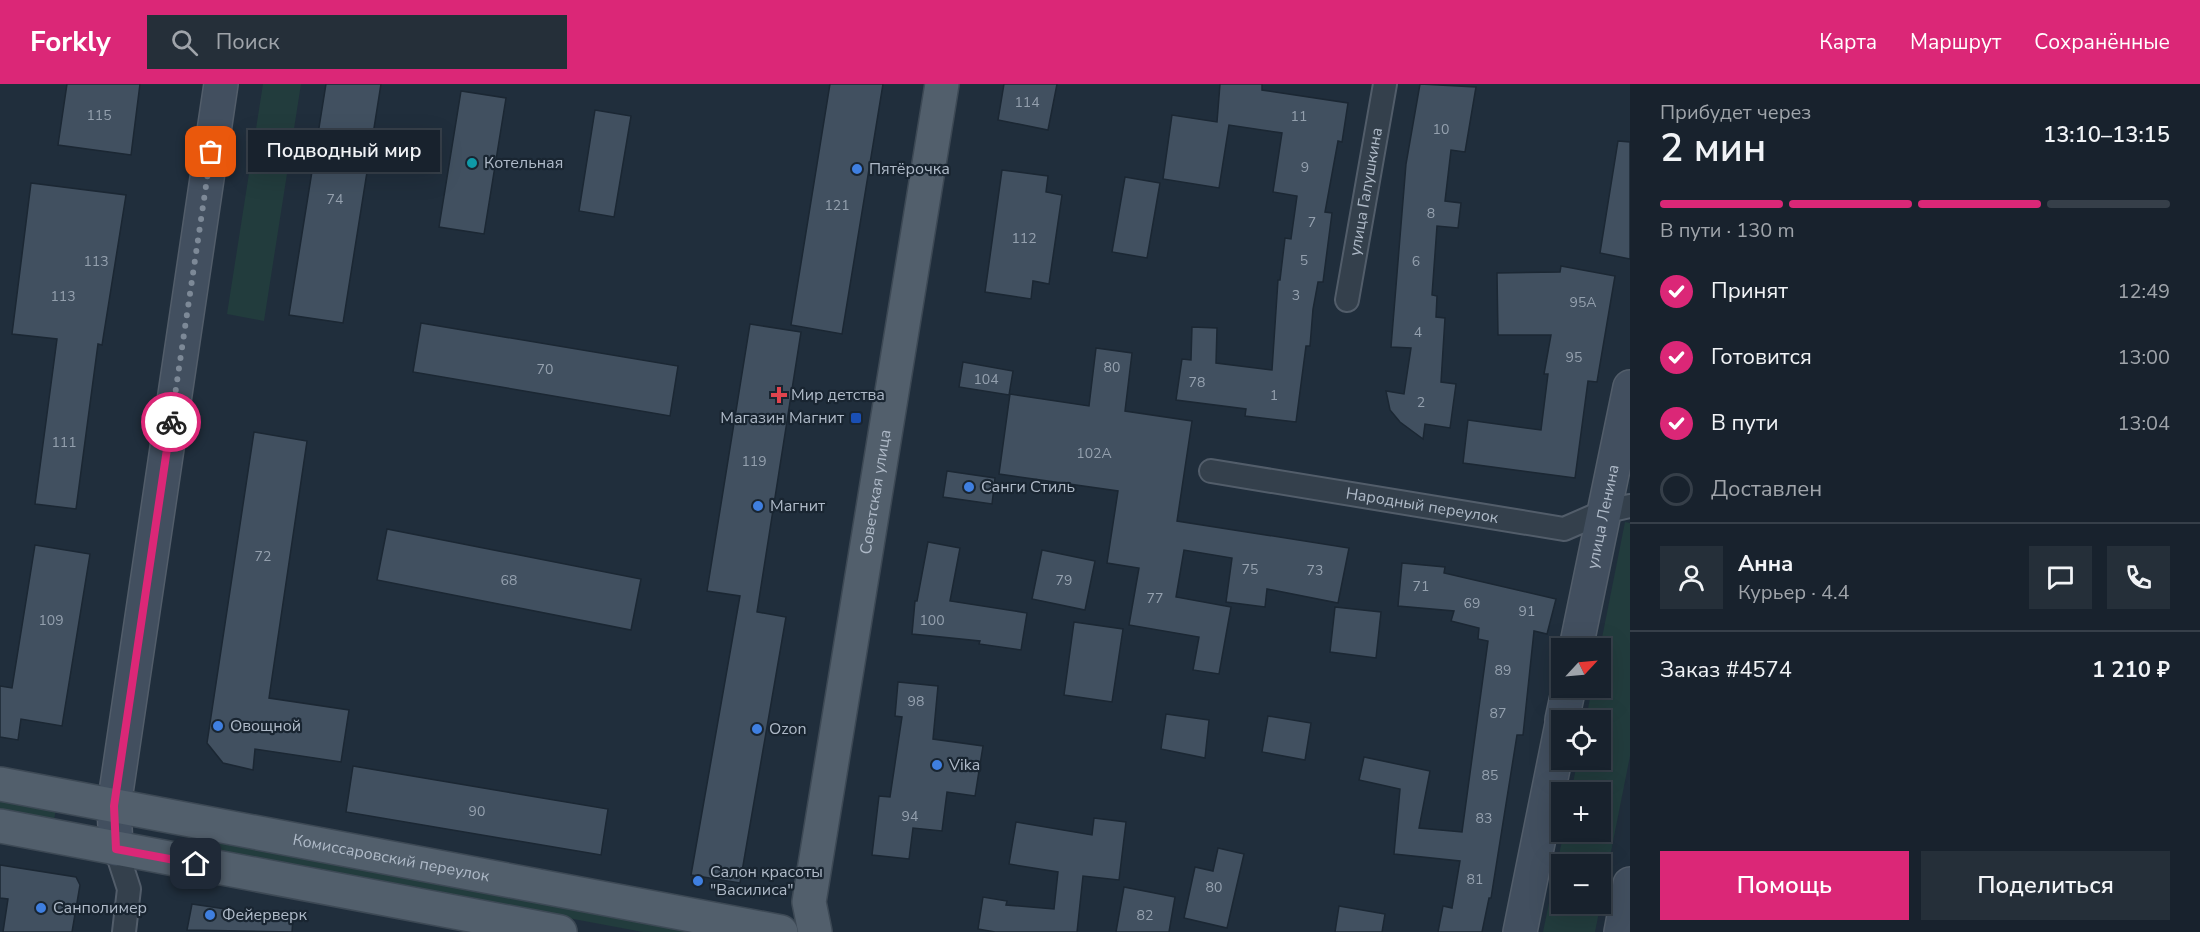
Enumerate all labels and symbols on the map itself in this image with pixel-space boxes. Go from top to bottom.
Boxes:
house number: 114 [1014,93,1040,112]
house number: 115 [86,106,112,125]
house number: 11 [1291,107,1307,126]
house number: 10 [1433,120,1449,139]
pin [185,126,236,177]
street label: улица Галушкина [1344,126,1388,258]
callout: Подводный мир [247,131,439,173]
place label: Котельная [484,152,563,174]
marker: Котельная [465,156,479,170]
place label: Пятёрочка [869,158,950,180]
house number: 9 [1301,158,1309,177]
marker: Пятёрочка [850,162,864,176]
house number: 74 [327,190,343,209]
house number: 121 [824,196,850,215]
house number: 8 [1427,204,1435,223]
house number: 7 [1308,213,1316,232]
house number: 112 [1011,229,1037,248]
house number: 5 [1300,251,1308,270]
house number: 113 [83,252,109,271]
house number: 6 [1412,252,1420,271]
house number: 3 [1292,286,1300,305]
house number: 113 [50,287,76,306]
house number: 95А [1569,293,1597,312]
house number: 4 [1414,323,1422,342]
house number: 95 [1566,348,1582,367]
house number: 80 [1104,358,1120,377]
house number: 70 [537,360,553,379]
house number: 104 [973,370,999,389]
house number: 78 [1189,373,1205,392]
place label: Мир детства [791,384,885,406]
house number: 1 [1270,386,1278,405]
marker: Мир детства [772,388,786,402]
courier [141,392,201,452]
house number: 2 [1417,393,1425,412]
place label: Магазин Магнит [720,407,845,429]
marker: Магазин Магнит [849,411,863,425]
street label: Советская улица [855,428,897,556]
house number: 111 [51,433,77,452]
house number: 102А [1076,444,1112,463]
house number: 119 [741,452,767,471]
street label: улица Ленина [1582,463,1625,571]
place label: Санги Стиль [981,476,1075,498]
marker: Санги Стиль [962,480,976,494]
street label: Народный переулок [1344,482,1501,529]
place label: Магнит [770,495,826,517]
marker: Магнит [751,499,765,513]
house number: 72 [255,547,271,566]
house number: 75 [1242,560,1258,579]
house number: 73 [1307,561,1323,580]
house number: 68 [501,571,517,590]
house number: 79 [1056,571,1072,590]
house number: 71 [1413,577,1429,596]
house number: 77 [1147,589,1163,608]
house number: 69 [1464,594,1480,613]
house number: 91 [1519,602,1535,621]
house number: 109 [38,611,64,630]
house number: 100 [919,611,945,630]
north arrow [1551,638,1611,698]
house number: 89 [1495,661,1511,680]
house number: 98 [908,692,924,711]
house number: 87 [1490,704,1506,723]
place label: Овощной [230,715,301,737]
place label: Ozon [769,718,807,740]
marker: Овощной [211,719,225,733]
marker: Ozon [750,722,764,736]
place label: Vika [948,754,980,776]
marker: Vika [930,758,944,772]
house number: 85 [1482,766,1498,785]
house number: 90 [469,802,485,821]
house number: 94 [902,807,918,826]
house number: 83 [1476,809,1492,828]
street label: Комиссаровский переулок [291,829,492,888]
pin [170,838,221,889]
place label: Салон красоты "Василиса" [710,861,823,901]
house number: 81 [1467,870,1483,889]
marker: Салон красоты "Василиса" [691,874,705,888]
house number: 80 [1206,878,1222,897]
place label: Санполимер [53,897,147,919]
marker: Санполимер [34,901,48,915]
place label: Фейерверк [222,904,308,926]
house number: 82 [1137,906,1153,925]
marker: Фейерверк [203,908,217,922]

